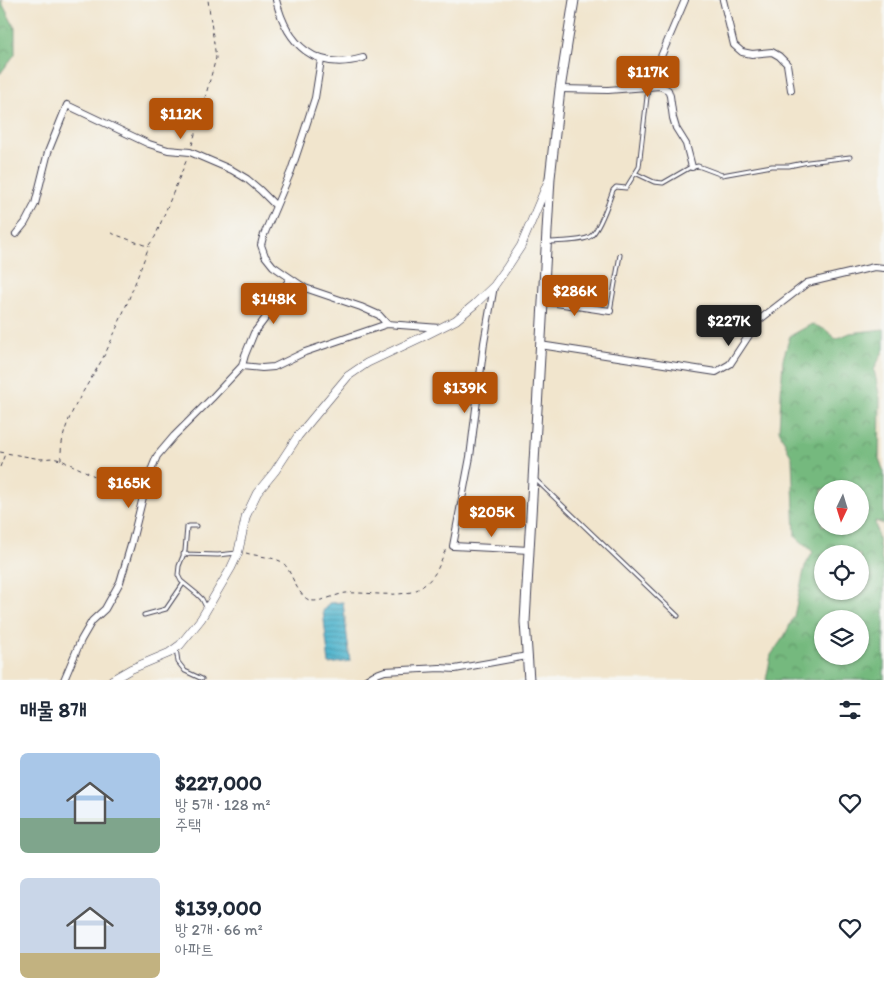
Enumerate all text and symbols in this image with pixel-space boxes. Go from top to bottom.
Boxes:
pin: $117K [613,56,683,98]
text: $117K [627,62,669,81]
pin: $112K [146,98,216,140]
text: $112K [160,104,202,123]
pin: $286K [540,274,610,317]
text: $286K [553,281,597,300]
pin: $148K [239,282,309,325]
text: $148K [252,289,296,308]
pin: $227K [694,304,764,347]
text: $227K [707,311,751,330]
pin: $139K [430,372,500,414]
text: $139K [444,378,486,397]
pin: $165K [94,466,164,509]
text: $165K [108,473,150,492]
north arrow [814,480,869,535]
map controls [814,480,869,665]
pin: $205K [457,496,527,538]
text: $205K [469,502,515,521]
button: locate [814,545,869,600]
button: layers [814,610,869,665]
icon: filters [836,696,864,724]
text: 매물 8개 [20,697,87,722]
text: $227,000 [175,770,262,795]
icon: home [60,773,120,833]
icon: heart [836,789,864,817]
text: 방 5개 · 128 m² [175,795,270,814]
text: 주택 [175,815,201,834]
text: $139,000 [175,895,262,920]
icon: home [60,898,120,958]
icon: heart [836,914,864,942]
text: 방 2개 · 66 m² [175,920,263,939]
text: 아파트 [175,940,214,959]

